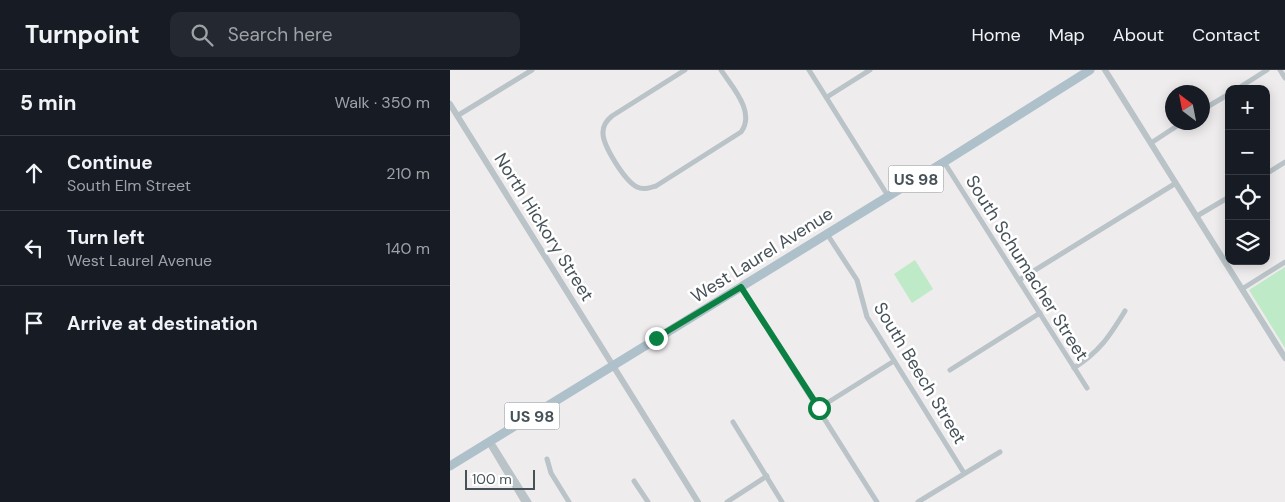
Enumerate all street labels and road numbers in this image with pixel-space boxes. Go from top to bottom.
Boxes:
street label: North Hickory Street [489,148,599,306]
road number: US 98 [888,166,944,192]
street label: South Schumacher Street [960,171,1094,365]
street label: West Laurel Avenue [686,202,838,308]
street label: South Beech Street [868,298,972,448]
road number: US 98 [504,402,560,430]

